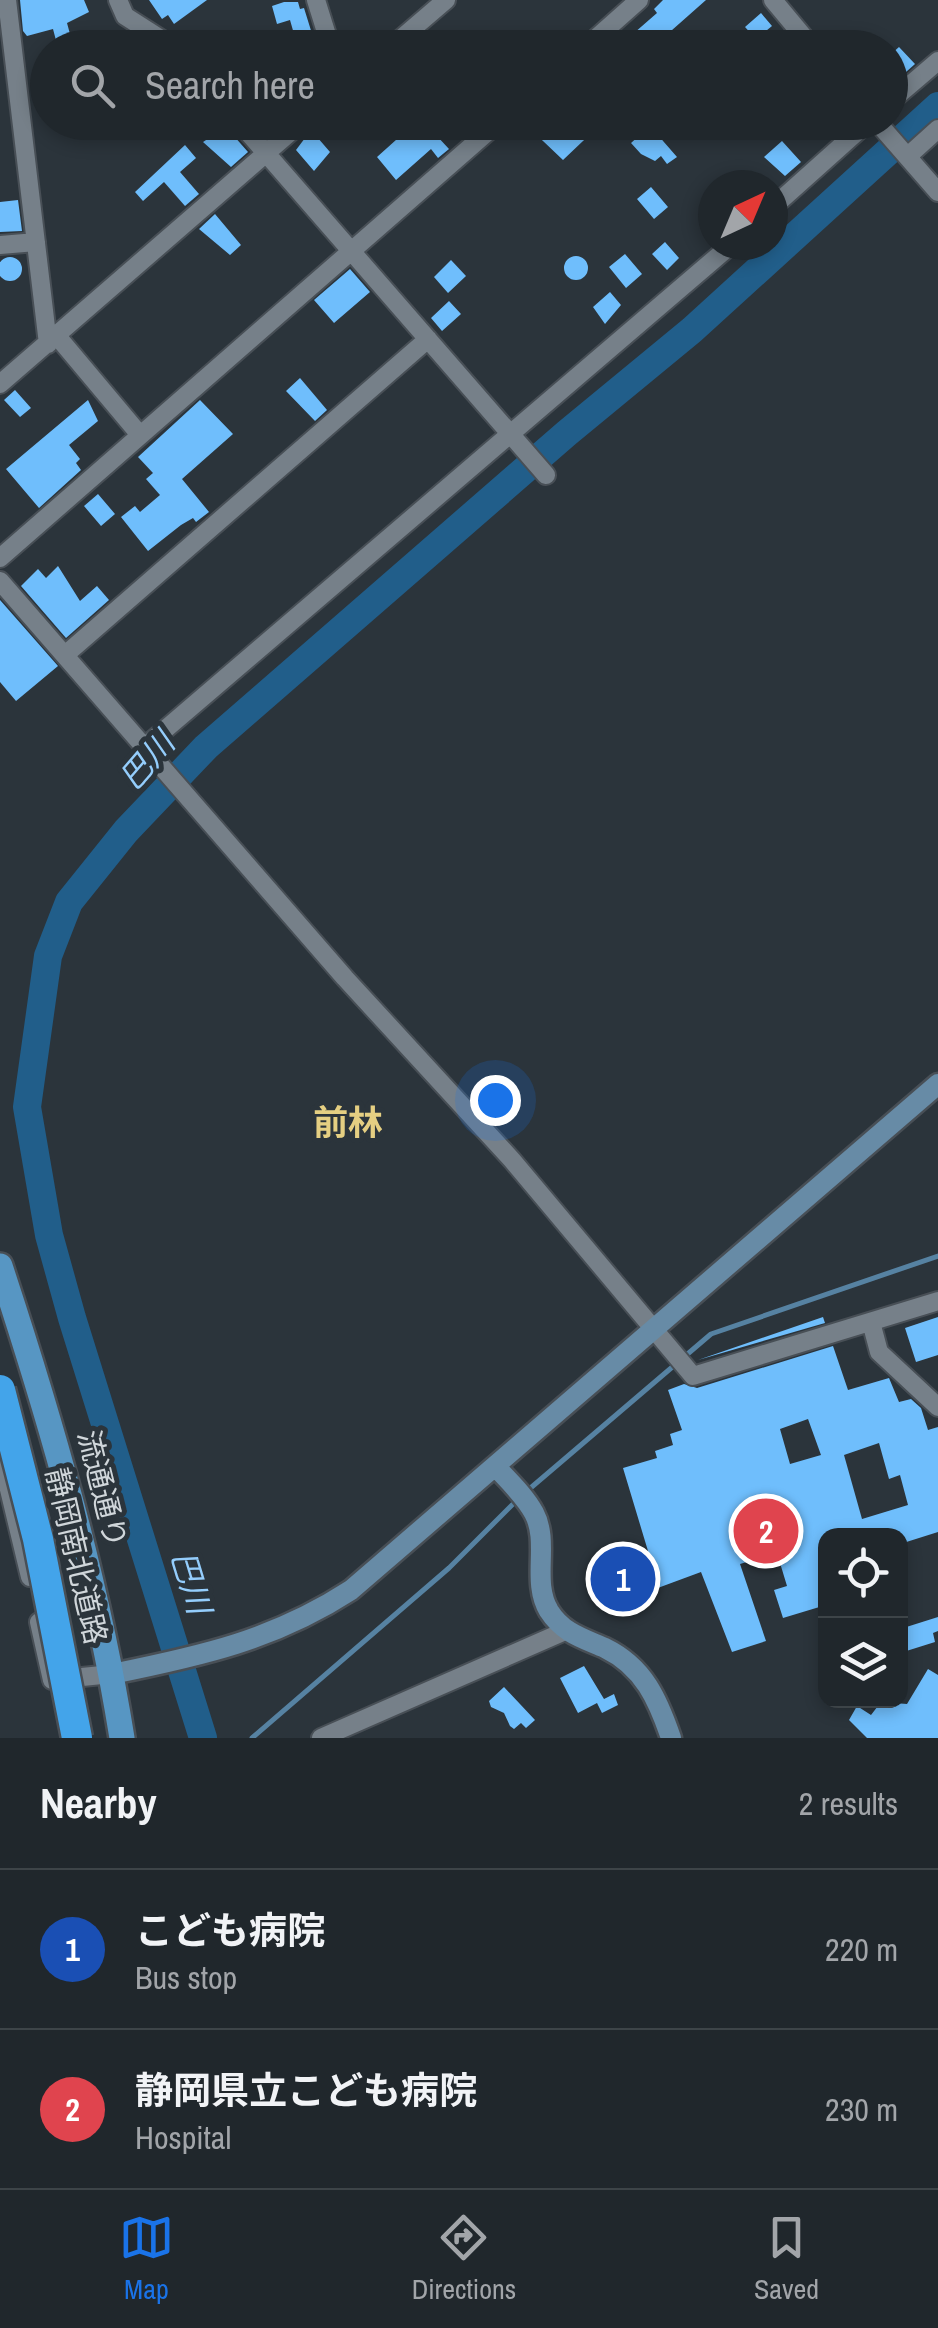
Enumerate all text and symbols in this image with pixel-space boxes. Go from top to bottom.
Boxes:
search box [30,30,908,140]
icon: search [65,58,120,113]
text: Search here [145,60,315,111]
north arrow [698,170,788,260]
water label: 巴川 [109,720,186,799]
your location [470,1075,521,1126]
district label: 前林 [313,1099,383,1146]
street label: 流通通り [69,1426,137,1552]
street label: 静岡南北道路 [37,1464,117,1648]
pin: 2 [734,1494,798,1568]
map controls [818,1528,908,1708]
button: locate [818,1528,908,1618]
pin: 1 [590,1542,656,1616]
water label: 巴川 [162,1545,222,1622]
button: layers [818,1618,908,1708]
text: Nearby [40,1775,157,1831]
text: 2 results [799,1782,898,1825]
text: こども病院 [135,1905,325,1956]
text: 1 [65,1928,80,1971]
text: 220 m [825,1928,898,1971]
text: Bus stop [135,1956,237,1999]
text: 静岡県立こども病院 [135,2065,477,2116]
text: 2 [65,2088,80,2131]
text: 230 m [825,2088,898,2131]
text: Hospital [135,2116,231,2159]
tab: Map [119,2210,174,2308]
tab: Directions [412,2210,516,2308]
tab: Saved [754,2210,819,2308]

